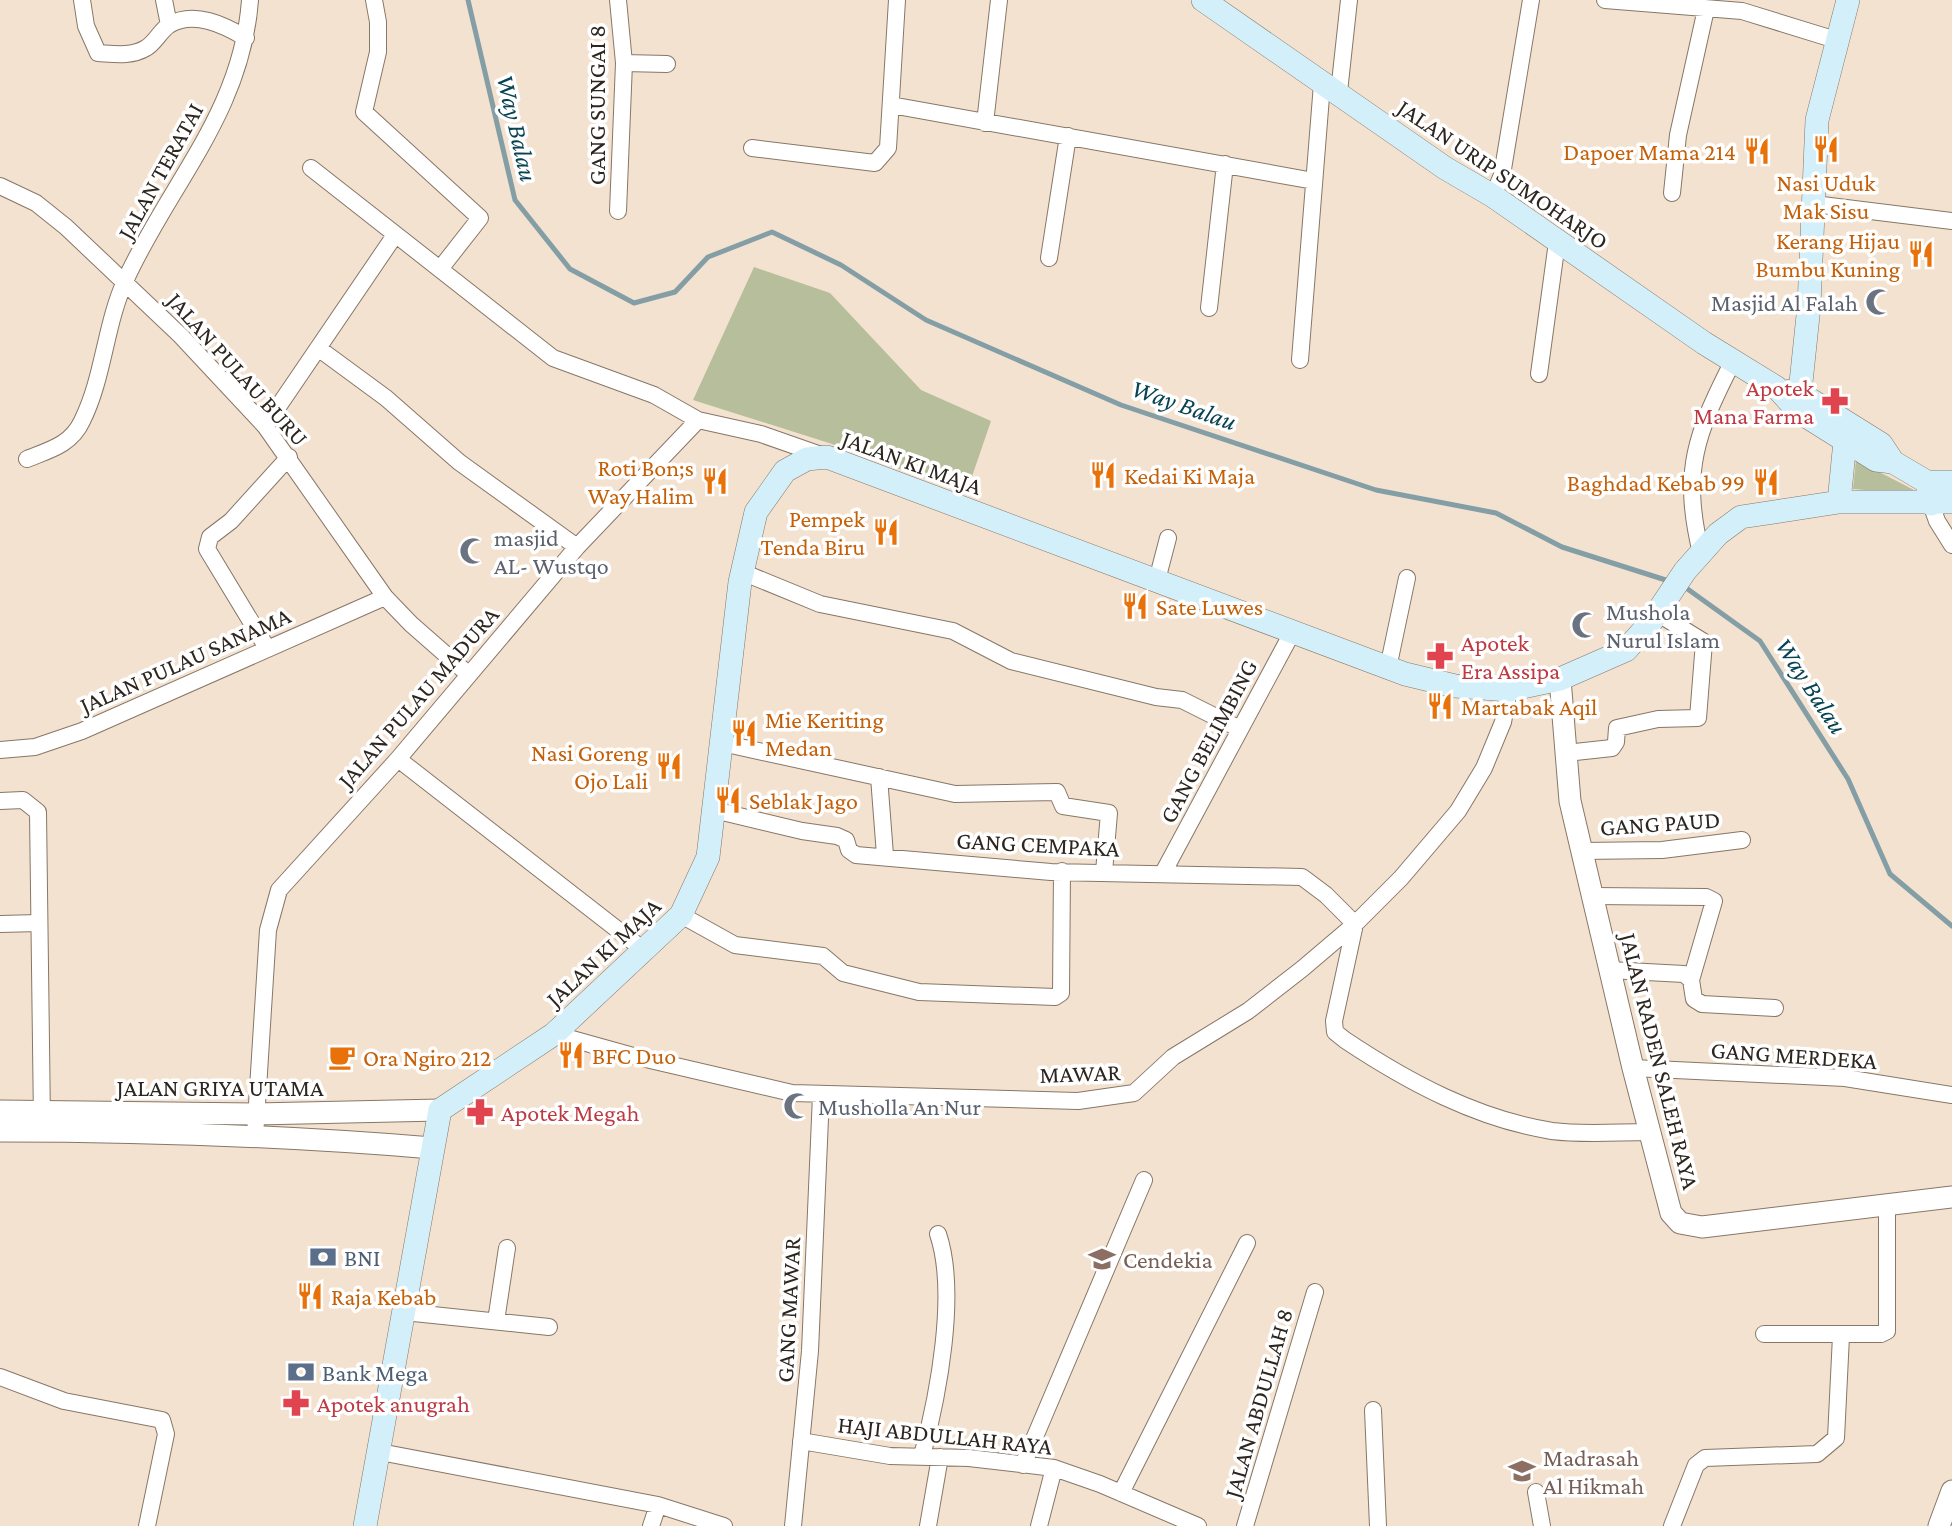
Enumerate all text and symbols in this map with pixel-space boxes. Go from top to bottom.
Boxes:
street label: GANG SUNGAI 8 [583,25,610,185]
water label: Way Balau [491,72,543,184]
street label: JALAN URIP SUMOHARJO [1391,92,1613,255]
street label: JALAN TERATAI [111,98,209,245]
restaurant icon: Nasi Uduk Mak Sisu [1811,134,1841,164]
restaurant icon: Dapoer Mama 214 [1742,136,1772,166]
place label: Dapoer Mama 214 [1563,138,1736,165]
place label: Nasi Uduk Mak Sisu [1776,169,1876,224]
place label: Kerang Hijau Bumbu Kuning [1756,227,1900,282]
restaurant icon: Kerang Hijau Bumbu Kuning [1906,239,1936,269]
street label: JALAN PULAU BURU [161,285,314,451]
mosque icon: Masjid Al Falah [1864,287,1894,317]
place label: Masjid Al Falah [1711,289,1858,316]
water label: Way Balau [1128,374,1240,436]
place label: Apotek Mana Farma [1693,374,1815,429]
pharmacy icon: Apotek Mana Farma [1820,386,1850,416]
street label: JALAN KI MAJA [837,424,986,500]
place label: Roti Bon;s Way Halim [588,454,694,509]
restaurant icon: Kedai Ki Maja [1088,460,1118,490]
place label: Kedai Ki Maja [1124,462,1255,489]
restaurant icon: Roti Bon;s Way Halim [700,466,730,496]
restaurant icon: Baghdad Kebab 99 [1751,467,1781,497]
place label: Baghdad Kebab 99 [1567,469,1745,496]
place label: Pempek Tenda Biru [761,505,866,560]
restaurant icon: Pempek Tenda Biru [871,517,901,547]
place label: masjid AL- Wustqo [494,524,609,579]
mosque icon: masjid AL- Wustqo [458,536,488,566]
restaurant icon: Sate Luwes [1120,591,1150,621]
place label: Sate Luwes [1156,593,1263,620]
place label: Mushola Nurul Islam [1606,598,1720,653]
street label: JALAN PULAU SANAMA [74,601,295,719]
street label: JALAN PULAU MADURA [331,601,504,795]
mosque icon: Mushola Nurul Islam [1570,610,1600,640]
place label: Apotek Era Assipa [1461,629,1560,684]
water label: Way Balau [1769,633,1853,739]
pharmacy icon: Apotek Era Assipa [1425,641,1455,671]
street label: GANG BELIMBING [1154,655,1262,827]
restaurant icon: Martabak Aqil [1425,691,1455,721]
place label: Martabak Aqil [1461,693,1597,720]
place label: Mie Keriting Medan [765,706,884,761]
restaurant icon: Mie Keriting Medan [729,718,759,748]
place label: Nasi Goreng Ojo Lali [531,739,648,794]
restaurant icon: Nasi Goreng Ojo Lali [654,751,684,781]
restaurant icon: Seblak Jago [713,785,743,815]
place label: Seblak Jago [749,787,858,814]
street label: GANG PAUD [1599,805,1721,841]
street label: GANG CEMPAKA [956,826,1121,862]
street label: JALAN KI MAJA [539,892,666,1013]
street label: JALAN RADEN SALEH RAYA [1615,928,1705,1192]
street label: GANG MERDEKA [1710,1036,1878,1074]
restaurant icon: BFC Duo [556,1040,586,1070]
cafe icon: Ora Ngiro 212 [327,1042,357,1072]
place label: BFC Duo [592,1042,676,1069]
place label: Ora Ngiro 212 [363,1044,491,1071]
street label: MAWAR [1039,1058,1122,1088]
street label: JALAN GRIYA UTAMA [114,1074,324,1101]
mosque icon: Musholla An Nur [782,1091,812,1121]
place label: Musholla An Nur [818,1093,982,1120]
pharmacy icon: Apotek Megah [465,1097,495,1127]
place label: Apotek Megah [501,1099,639,1126]
street label: GANG MAWAR [771,1236,805,1383]
bank icon: BNI [308,1242,338,1272]
place label: BNI [344,1244,380,1271]
school or university icon: Cendekia [1087,1244,1117,1274]
place label: Cendekia [1123,1246,1213,1273]
restaurant icon: Raja Kebab [295,1281,325,1311]
place label: Raja Kebab [331,1283,436,1310]
street label: JALAN ABDULLAH 8 [1217,1305,1298,1503]
bank icon: Bank Mega [286,1357,316,1387]
place label: Bank Mega [322,1359,428,1386]
pharmacy icon: Apotek anugrah [281,1388,311,1418]
place label: Apotek anugrah [317,1390,470,1417]
street label: HAJI ABDULLAH RAYA [837,1410,1054,1460]
place label: Madrasah Al Hikmah [1543,1444,1644,1499]
school or university icon: Madrasah Al Hikmah [1507,1456,1537,1486]

